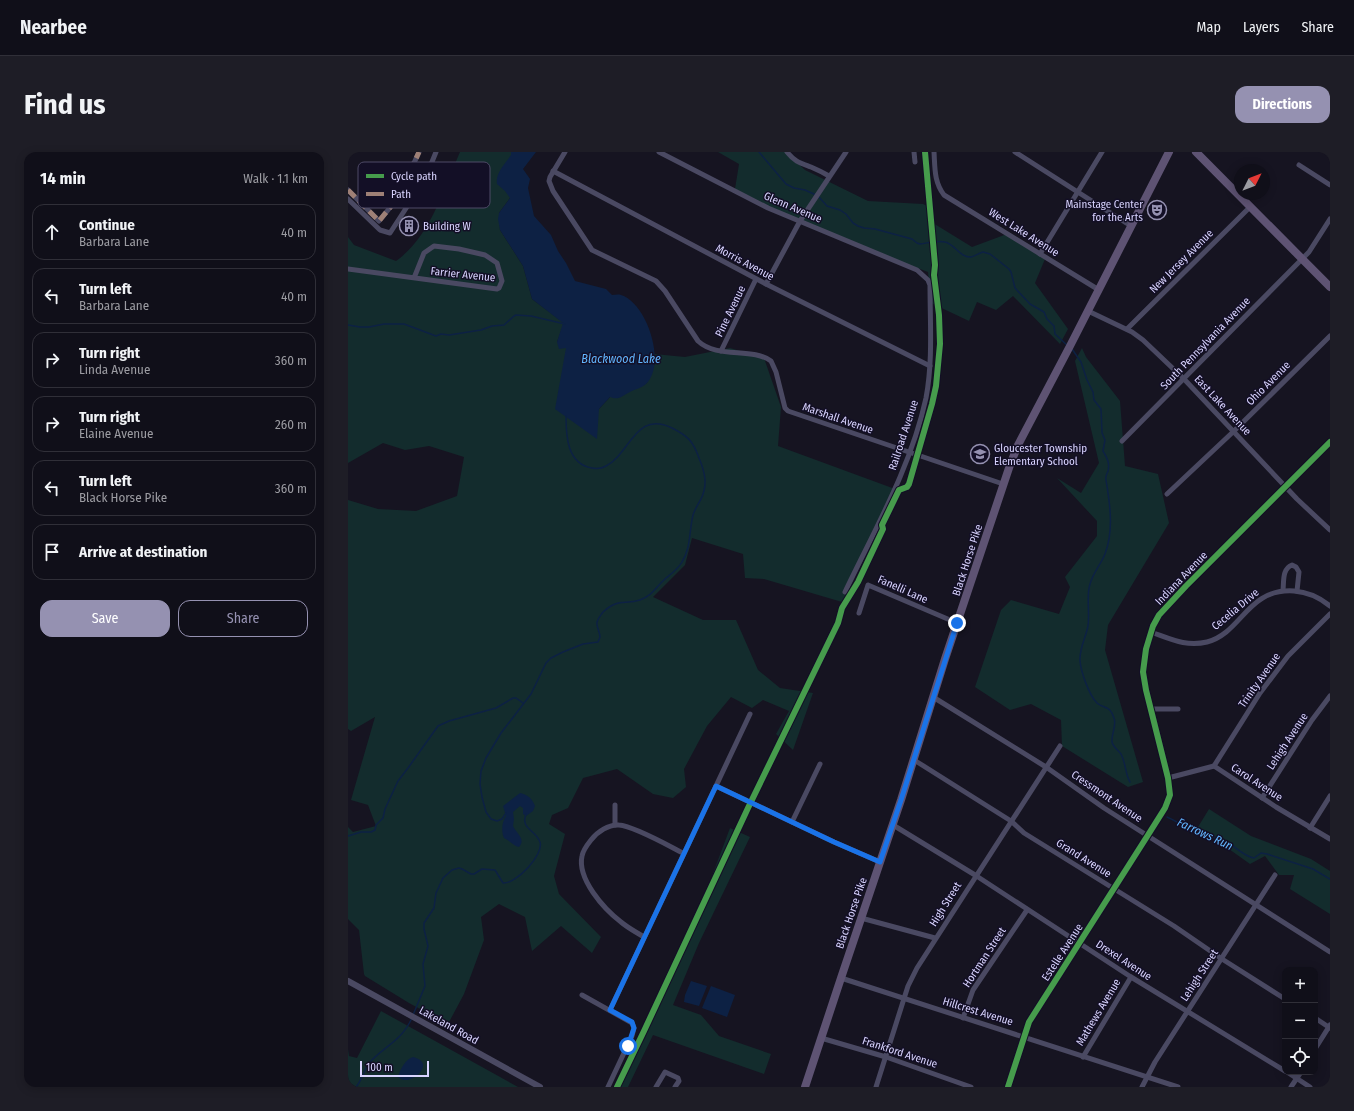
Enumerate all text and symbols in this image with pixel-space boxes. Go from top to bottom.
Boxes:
text: Nearbee [20,16,87,39]
text: Map [1197,19,1221,36]
text: Layers [1243,19,1279,36]
text: Share [1301,19,1334,36]
button: Directions [1235,86,1330,123]
text: Find us [24,88,106,121]
legend [358,162,490,208]
north arrow [1234,164,1270,200]
text: 14 min [40,168,86,189]
text: Cycle path [391,170,437,183]
text: Walk · 1.1 km [243,171,308,186]
text: Path [391,188,411,201]
street label: Glenn Avenue [762,189,824,226]
place label: Mainstage Center for the Arts [1065,198,1143,224]
theatre icon: Mainstage Center for the Arts [1146,199,1168,221]
street label: West Lake Avenue [986,206,1061,259]
building icon: Building W [398,215,420,237]
text: Continue [79,216,135,234]
place label: Building W [423,220,471,233]
icon: ahead [41,221,63,243]
text: 40 m [281,225,307,240]
street label: New Jersey Avenue [1147,227,1216,296]
text: Barbara Lane [79,234,149,249]
street label: Morris Avenue [713,242,776,283]
street label: Farrier Avenue [430,265,496,284]
text: Turn left [79,280,132,298]
street label: Pine Avenue [712,283,748,339]
icon: left [41,285,63,307]
text: 40 m [281,289,307,304]
street label: South Pennsylvania Avenue [1158,294,1253,392]
text: Barbara Lane [79,298,149,313]
text: Turn right [79,344,140,362]
icon: right [41,349,63,371]
water label: Blackwood Lake [581,352,661,366]
text: 360 m [275,353,307,368]
street label: Ohio Avenue [1244,359,1293,408]
text: Linda Avenue [79,362,150,377]
street label: East Lake Avenue [1191,373,1254,438]
street label: Railroad Avenue [886,398,921,472]
street label: Marshall Avenue [801,400,875,437]
text: Turn right [79,408,140,426]
icon: right [41,413,63,435]
text: 260 m [275,417,307,432]
text: Elaine Avenue [79,426,153,441]
place label: Gloucester Township Elementary School [994,442,1087,468]
school or university icon: Gloucester Township Elementary School [969,443,991,465]
text: Turn left [79,472,132,490]
icon: left [41,477,63,499]
text: 360 m [275,481,307,496]
text: Black Horse Pike [79,490,167,505]
street label: Black Horse Pike [950,523,985,598]
icon: arrive [41,541,63,563]
text: Arrive at destination [79,543,207,561]
street label: Indiana Avenue [1153,549,1210,608]
street label: Fanelli Lane [876,573,930,606]
street label: Cecelia Drive [1209,586,1262,633]
button: Save [40,600,170,637]
button: Share [178,600,308,637]
route end [948,614,966,632]
street label: Trinity Avenue [1236,650,1283,710]
street label: Lehigh Avenue [1264,710,1311,772]
street label: Carol Avenue [1229,761,1285,804]
street label: Cressmont Avenue [1069,768,1145,825]
water label: Farrows Run [1175,815,1235,853]
street label: Grand Avenue [1054,836,1114,881]
street label: Black Horse Pike [833,876,870,951]
street label: High Street [927,879,964,929]
street label: Estelle Avenue [1039,921,1086,983]
street label: Hortman Street [960,924,1009,990]
street label: Drexel Avenue [1093,938,1154,983]
street label: Lehigh Street [1178,947,1221,1004]
map controls [1282,967,1318,1075]
button: + [1282,967,1318,1003]
street label: Mathews Avenue [1073,977,1123,1048]
street label: Hillcrest Avenue [941,995,1015,1028]
button: − [1282,1003,1318,1039]
street label: Lakeland Road [417,1004,481,1047]
street label: Frankford Avenue [861,1034,939,1071]
route start [619,1037,637,1055]
button: locate [1282,1039,1318,1075]
scale bar [360,1059,429,1078]
text: 100 m [366,1061,393,1074]

